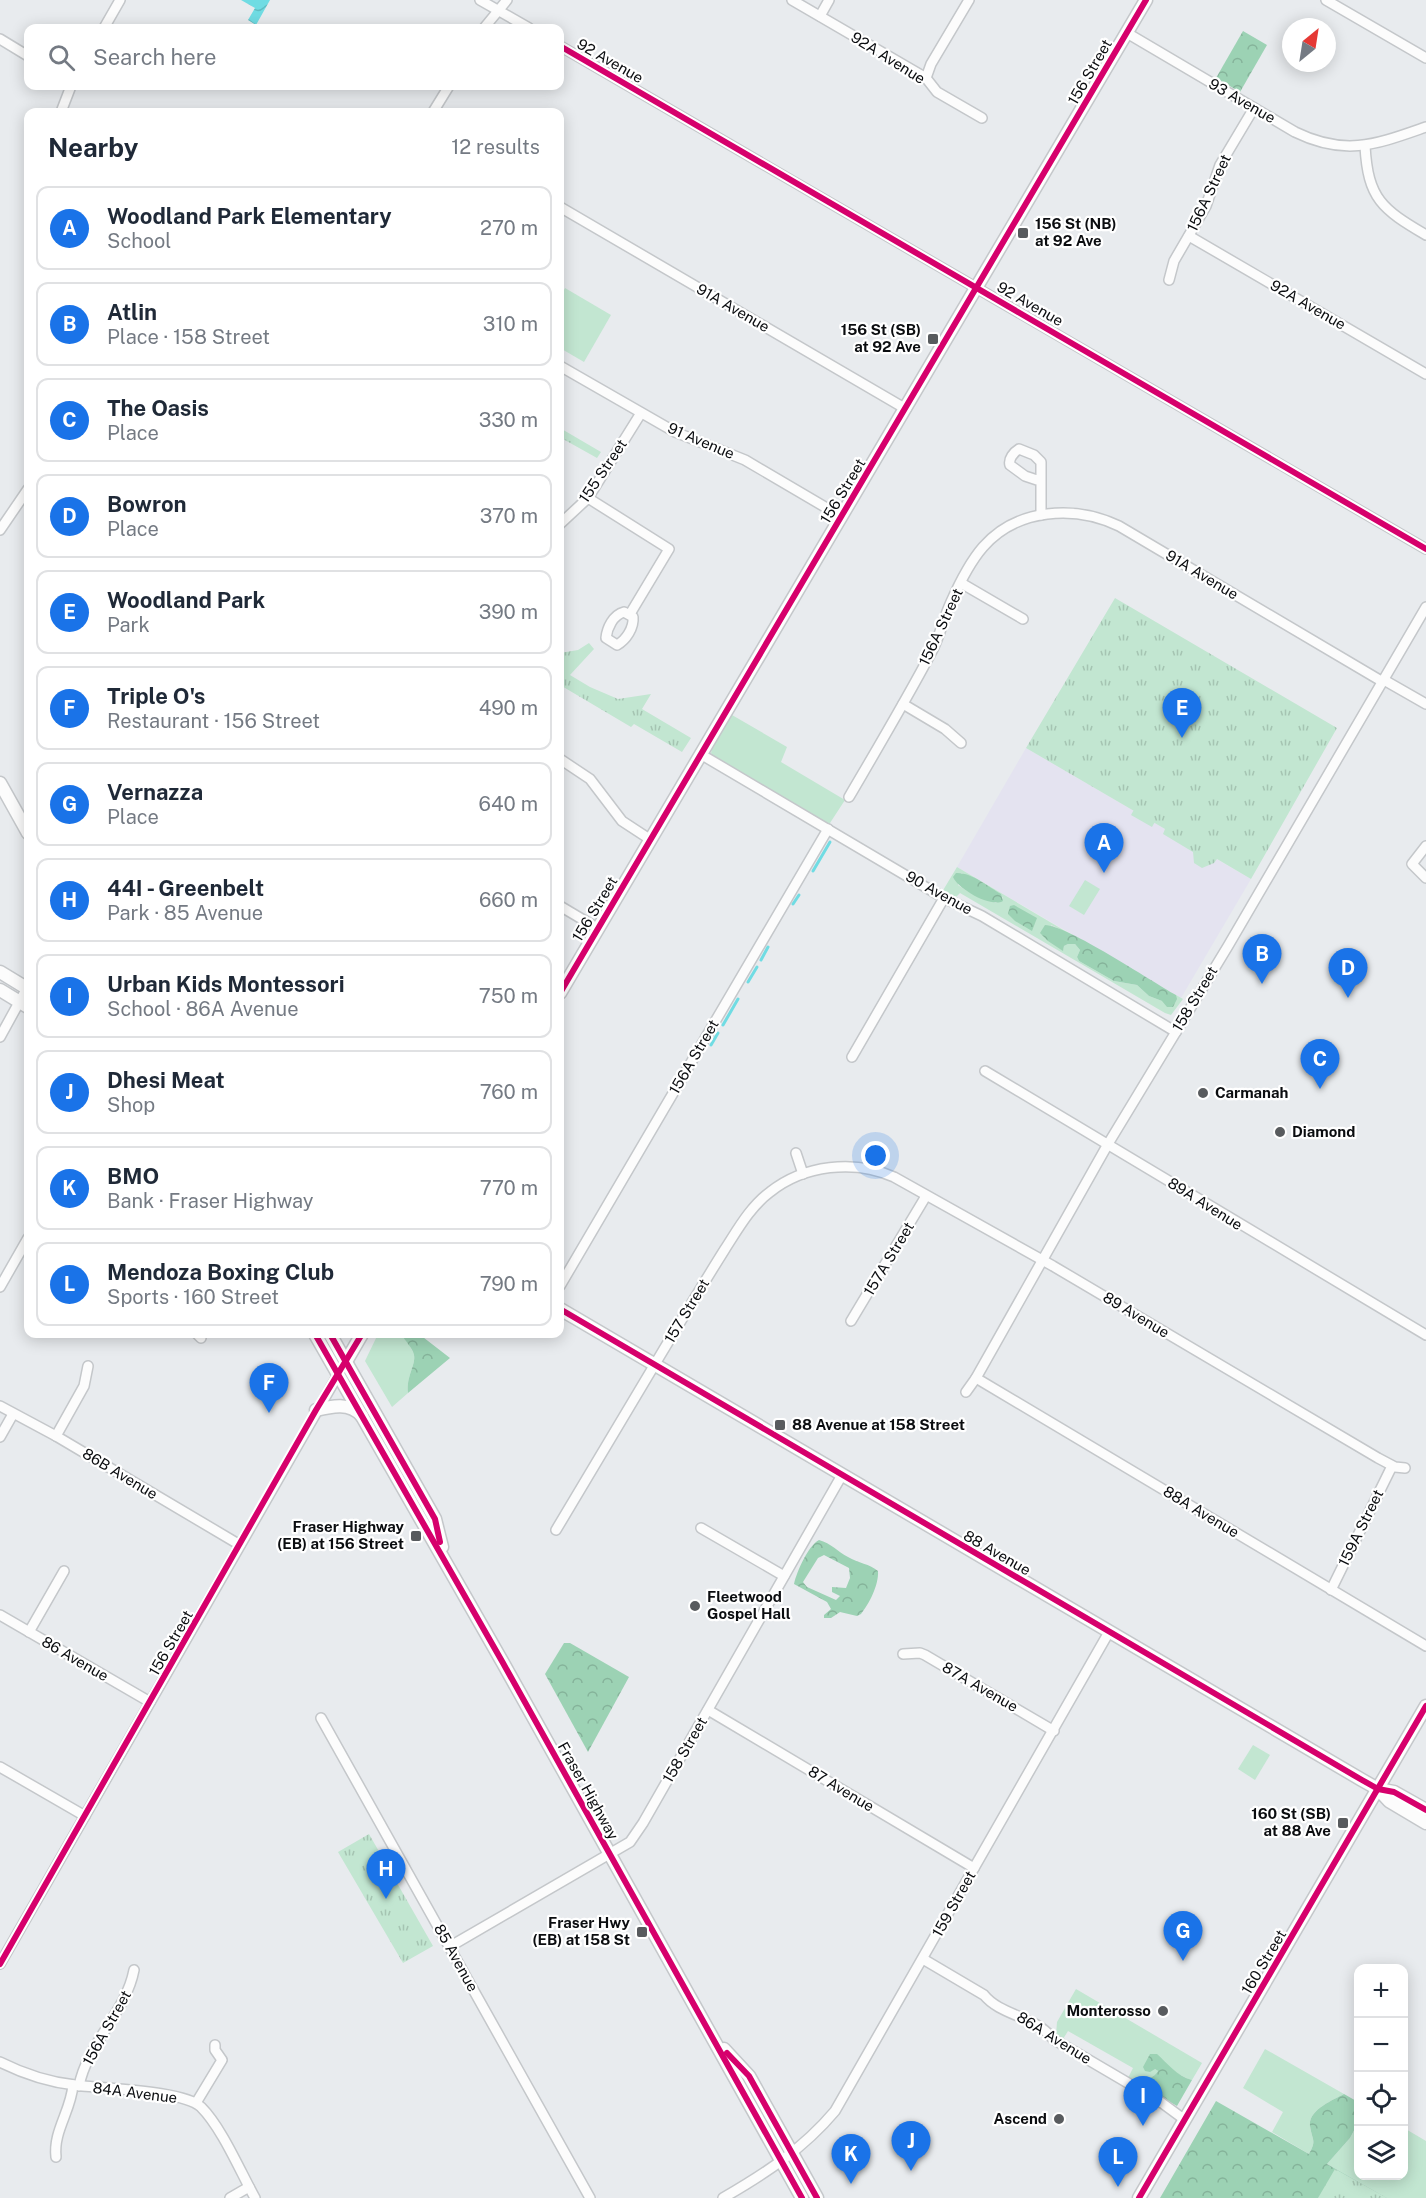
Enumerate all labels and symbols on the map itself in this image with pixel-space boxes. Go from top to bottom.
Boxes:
north arrow [1282,18,1336,72]
street label: 92A Avenue [848,28,928,87]
street label: 92 Avenue [574,35,646,86]
street label: 156 Street [1064,36,1115,107]
street label: 93 Avenue [1206,75,1278,126]
street label: 156A Street [1183,151,1234,234]
place label: 156 St (NB) at 92 Ave [1035,215,1117,249]
marker: 156 St (NB) at 92 Ave [1016,226,1030,240]
street label: 92A Avenue [1268,276,1349,333]
street label: 92 Avenue [994,278,1066,329]
street label: 91A Avenue [694,280,773,335]
place label: 156 St (SB) at 92 Ave [841,321,921,355]
marker: 156 St (SB) at 92 Ave [926,332,940,346]
street label: 91 Avenue [665,419,737,462]
street label: 155 Street [575,436,630,506]
street label: 156 Street [817,455,869,526]
street label: 91A Avenue [1163,546,1241,603]
street label: 156A Street [915,585,966,668]
pin: E [1162,688,1202,738]
pin: A [1084,824,1124,873]
street label: 90 Avenue [903,867,976,918]
street label: 156 Street [569,873,621,944]
pin: B [1242,934,1282,984]
pin: D [1328,948,1368,998]
street label: 158 Street [1169,963,1221,1034]
street label: 156A Street [665,1016,722,1097]
pin: C [1300,1040,1340,1089]
place label: Carmanah [1215,1084,1288,1101]
marker: Carmanah [1196,1086,1210,1100]
place label: Diamond [1292,1123,1355,1140]
marker: Diamond [1273,1125,1287,1139]
your location [861,1141,890,1170]
street label: 89A Avenue [1165,1174,1246,1233]
street label: 157A Street [860,1219,917,1299]
street label: 157 Street [661,1275,713,1346]
street label: 89 Avenue [1100,1288,1172,1341]
pin: F [250,1364,288,1413]
place label: 88 Avenue at 158 Street [792,1416,965,1433]
marker: 88 Avenue at 158 Street [773,1418,787,1432]
street label: 86B Avenue [80,1445,161,1503]
street label: 88A Avenue [1160,1482,1242,1541]
street label: 159A Street [1335,1487,1386,1569]
place label: Fraser Highway (EB) at 156 Street [277,1518,405,1552]
street label: 88 Avenue [961,1527,1034,1579]
marker: Fraser Highway (EB) at 156 Street [409,1529,423,1543]
place label: Fleetwood Gospel Hall [707,1588,791,1622]
marker: Fleetwood Gospel Hall [688,1599,702,1613]
street label: 156 Street [145,1607,196,1678]
street label: 86 Avenue [39,1633,112,1684]
street label: 87A Avenue [940,1658,1021,1715]
street label: 158 Street [659,1714,710,1786]
street label: Fraser Highway [555,1739,622,1842]
street label: 87 Avenue [805,1762,877,1815]
place label: 160 St (SB) at 88 Ave [1251,1805,1331,1839]
marker: 160 St (SB) at 88 Ave [1336,1816,1350,1830]
pin: H [366,1850,406,1899]
street label: 159 Street [929,1868,979,1940]
pin: G [1164,1912,1202,1961]
place label: Fraser Hwy (EB) at 158 St [533,1914,631,1948]
street label: 85 Avenue [431,1921,482,1994]
marker: Fraser Hwy (EB) at 158 St [635,1925,649,1939]
street label: 160 Street [1238,1926,1289,1997]
street label: 156A Street [79,1987,134,2068]
place label: Monterosso [1066,2002,1151,2019]
marker: Monterosso [1156,2004,1170,2018]
street label: 86A Avenue [1014,2008,1095,2067]
pin: I [1124,2076,1162,2126]
street label: 84A Avenue [92,2079,178,2106]
place label: Ascend [994,2110,1047,2127]
marker: Ascend [1052,2112,1066,2126]
pin: J [892,2122,930,2171]
pin: K [832,2134,870,2184]
pin: L [1098,2138,1138,2187]

